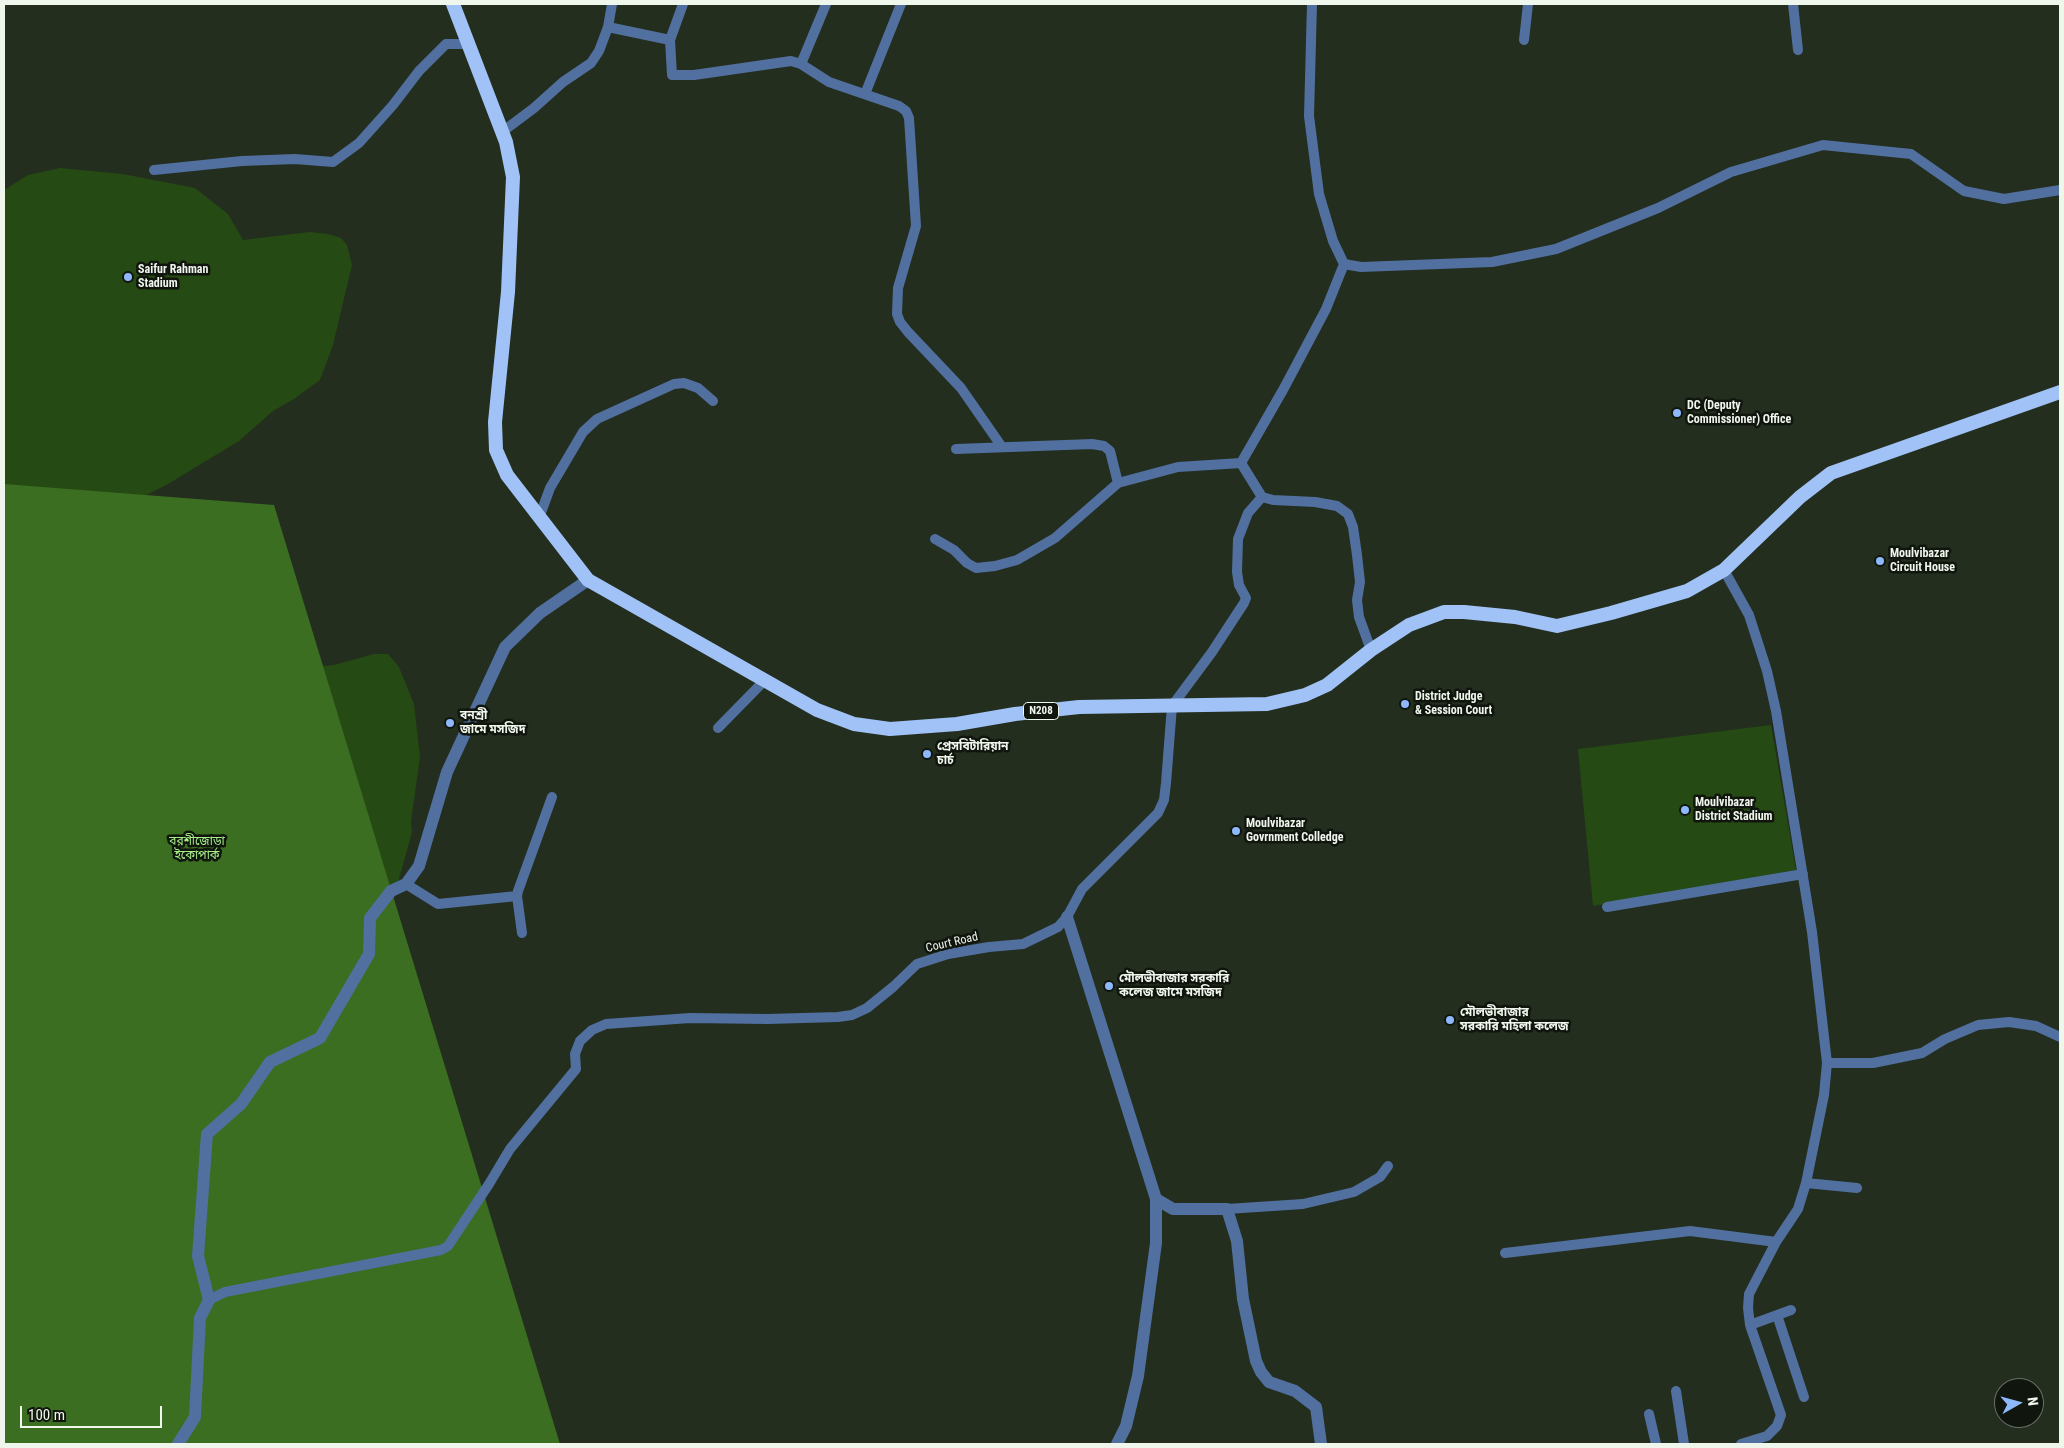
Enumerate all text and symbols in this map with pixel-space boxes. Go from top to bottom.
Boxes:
place label: Saifur Rahman Stadium [138,263,208,291]
marker: Saifur Rahman Stadium [122,271,134,283]
place label: DC (Deputy Commissioner) Office [1687,399,1791,427]
marker: DC (Deputy Commissioner) Office [1671,407,1683,419]
place label: Moulvibazar Circuit House [1890,547,1955,575]
marker: Moulvibazar Circuit House [1874,555,1886,567]
place label: District Judge & Session Court [1415,690,1492,718]
marker: District Judge & Session Court [1399,698,1411,710]
road number: N208 [1024,702,1058,719]
place label: বনশ্রী জামে মসজিদ [460,709,526,737]
marker: বনশ্রী জামে মসজিদ [444,717,456,729]
place label: প্রেসবিটারিয়ান চার্চ [937,740,1009,768]
marker: প্রেসবিটারিয়ান চার্চ [921,748,933,760]
place label: Moulvibazar District Stadium [1695,796,1772,824]
marker: Moulvibazar District Stadium [1679,804,1691,816]
place label: Moulvibazar Govrnment Colledge [1246,817,1343,845]
marker: Moulvibazar Govrnment Colledge [1230,825,1242,837]
park label: বরশীজোড়া ইকোপার্ক [169,835,225,863]
street label: Court Road [925,930,979,956]
place label: মৌলভীবাজার সরকারি কলেজ জামে মসজিদ [1119,972,1229,1000]
marker: মৌলভীবাজার সরকারি কলেজ জামে মসজিদ [1103,980,1115,992]
place label: মৌলভীবাজার সরকারি মহিলা কলেজ [1460,1006,1569,1034]
marker: মৌলভীবাজার সরকারি মহিলা কলেজ [1444,1014,1456,1026]
north arrow [1994,1378,2044,1428]
scale bar [22,1396,165,1428]
text: N [2024,1396,2041,1407]
text: 100 m [28,1406,65,1424]

